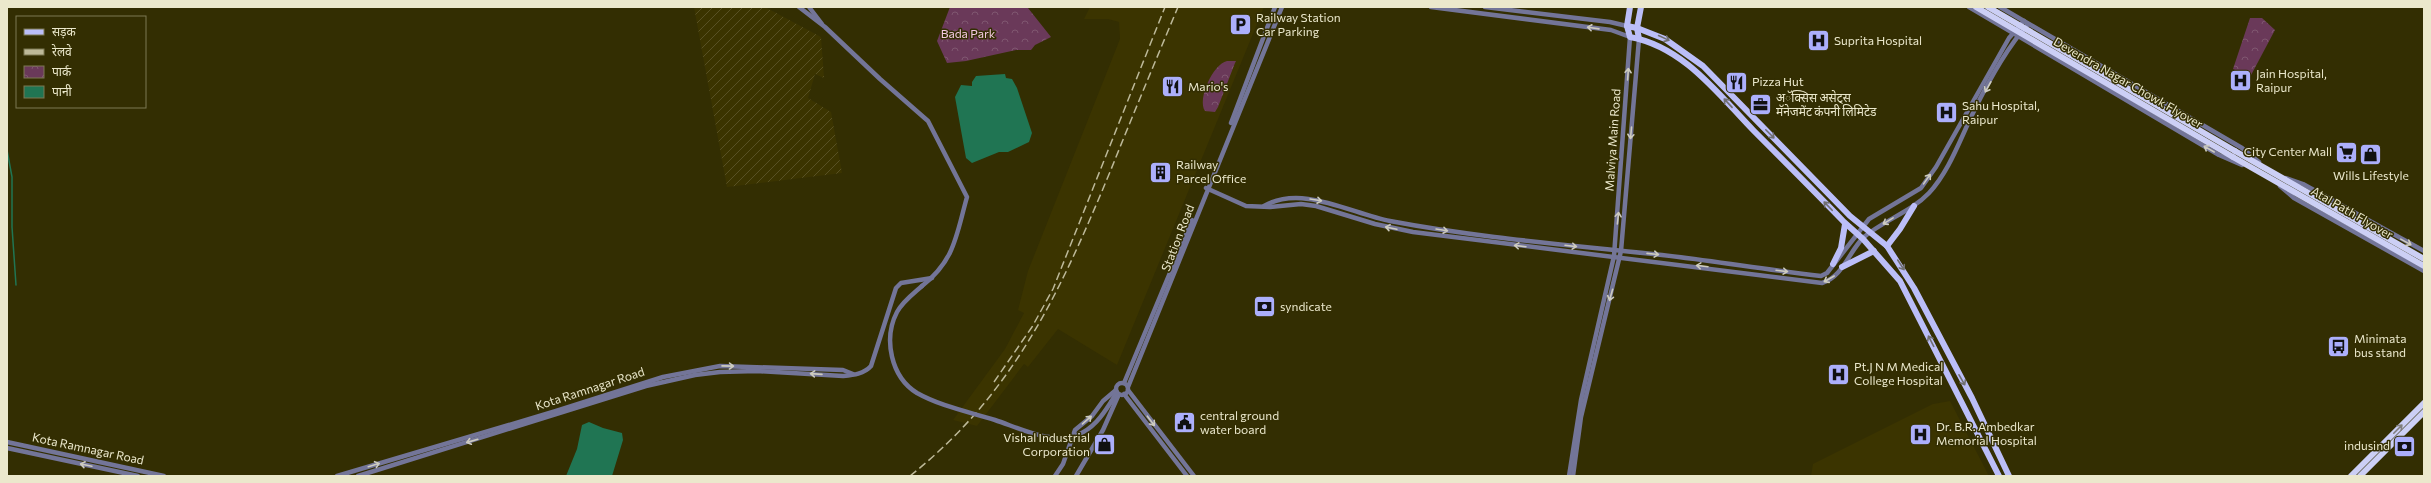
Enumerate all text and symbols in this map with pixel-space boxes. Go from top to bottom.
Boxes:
place label: Railway Station Car Parking [1256,10,1341,38]
parking icon: Railway Station Car Parking [1228,12,1254,38]
legend [16,16,146,108]
text: सड़क [52,24,77,39]
one-way arrow [1587,24,1600,32]
park label: Bada Park [941,26,996,40]
hospital icon: Suprita Hospital [1806,28,1832,54]
place label: Suprita Hospital [1834,33,1922,47]
street label: Devendra Nagar Chowk Flyover [2051,34,2206,131]
one-way arrow [1657,35,1669,42]
text: रेलवे [52,44,72,58]
text: पार्क [52,64,72,78]
place label: Jain Hospital, Raipur [2256,66,2327,94]
one-way arrow [1624,68,1632,81]
hospital icon: Jain Hospital, Raipur [2227,68,2253,94]
restaurant icon: Pizza Hut [1723,69,1749,95]
restaurant icon: Mario's [1159,74,1185,100]
place label: Pizza Hut [1752,74,1804,88]
place label: Mario's [1188,79,1229,93]
one-way arrow [1983,80,1991,92]
text: पानी [52,84,73,98]
street label: Malviya Main Road [1601,88,1623,192]
place label: अॅक्सिस असेट्स मॅनेजमेंट कंपनी लिमिटेड [1776,90,1877,118]
office icon: अॅक्सिस असेट्स मॅनेजमेंट कंपनी लिमिटेड [1747,92,1773,118]
one-way arrow [1723,98,1732,108]
place label: Sahu Hospital, Raipur [1962,98,2040,126]
hospital icon: Sahu Hospital, Raipur [1934,100,1960,126]
one-way arrow [1627,127,1634,140]
one-way arrow [1765,129,1775,139]
supermarket icon: City Center Mall [2334,139,2360,165]
shop icon: Wills Lifestyle [2358,142,2384,168]
one-way arrow [2203,144,2215,152]
place label: City Center Mall [2244,144,2332,158]
place label: Railway Parcel Office [1176,157,1246,185]
building icon: Railway Parcel Office [1147,159,1173,185]
place label: Wills Lifestyle [2333,168,2409,182]
one-way arrow [1923,174,1931,185]
street label: Atal Path Flyover [2309,183,2396,241]
one-way arrow [1309,196,1322,204]
one-way arrow [1823,201,1833,211]
street label: Station Road [1158,202,1196,273]
one-way arrow [1614,212,1622,225]
one-way arrow [1882,218,1894,226]
one-way arrow [1385,224,1398,232]
one-way arrow [1435,226,1448,234]
one-way arrow [2400,238,2412,246]
one-way arrow [1514,242,1527,250]
one-way arrow [1564,242,1577,250]
one-way arrow [1646,251,1659,258]
one-way arrow [1897,259,1905,270]
one-way arrow [1696,263,1709,270]
one-way arrow [1775,267,1788,275]
one-way arrow [1824,275,1836,283]
one-way arrow [1607,288,1614,301]
bank icon: syndicate [1252,294,1278,320]
place label: syndicate [1280,299,1332,313]
place label: Minimata bus stand [2354,331,2406,359]
bus stop icon: Minimata bus stand [2326,333,2352,359]
one-way arrow [1927,336,1934,348]
place label: Pt.J N M Medical College Hospital [1854,359,1943,387]
hospital icon: Pt.J N M Medical College Hospital [1826,361,1852,387]
one-way arrow [721,362,734,370]
street label: Kota Ramnagar Road [533,364,646,412]
one-way arrow [810,371,823,378]
one-way arrow [1958,374,1966,386]
place label: central ground water board [1200,408,1279,436]
public building icon: central ground water board [1171,410,1197,436]
one-way arrow [1082,415,1093,424]
one-way arrow [1147,415,1156,426]
place label: Dr. B.R. Ambedkar Memorial Hospital [1936,419,2037,447]
hospital icon: Dr. B.R. Ambedkar Memorial Hospital [1907,421,1933,447]
one-way arrow [2393,424,2403,434]
street label: Kota Ramnagar Road [31,429,145,467]
place label: Vishal Industrial Corporation [1003,430,1090,458]
shop icon: Vishal Industrial Corporation [1092,432,1118,458]
bank icon: indusind [2392,433,2418,459]
one-way arrow [466,438,479,445]
place label: indusind [2344,438,2390,452]
one-way arrow [80,460,93,468]
one-way arrow [368,461,381,468]

